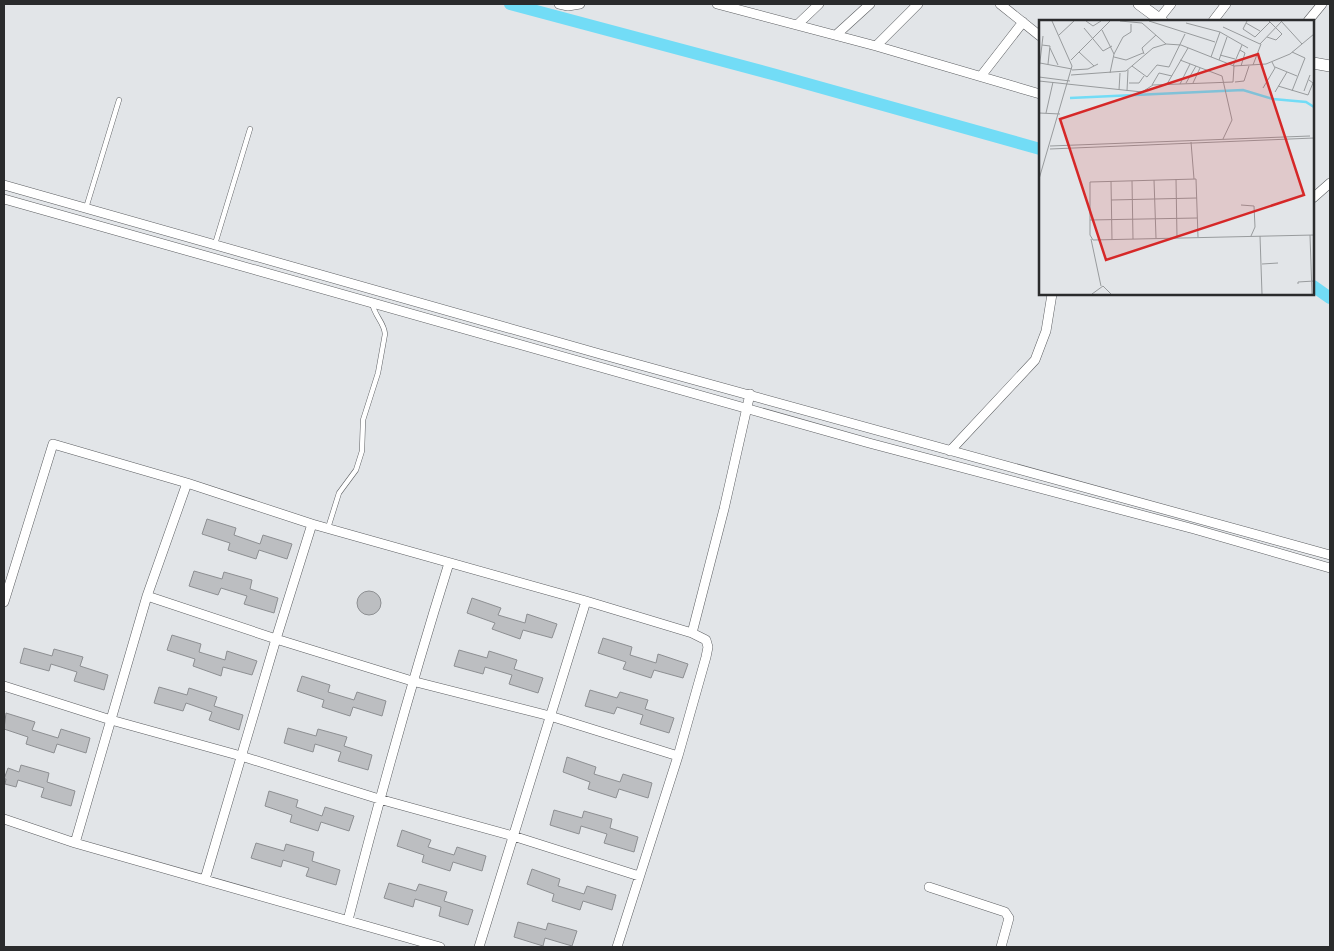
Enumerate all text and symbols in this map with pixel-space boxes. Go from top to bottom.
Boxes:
inset map [1039,20,1314,295]

